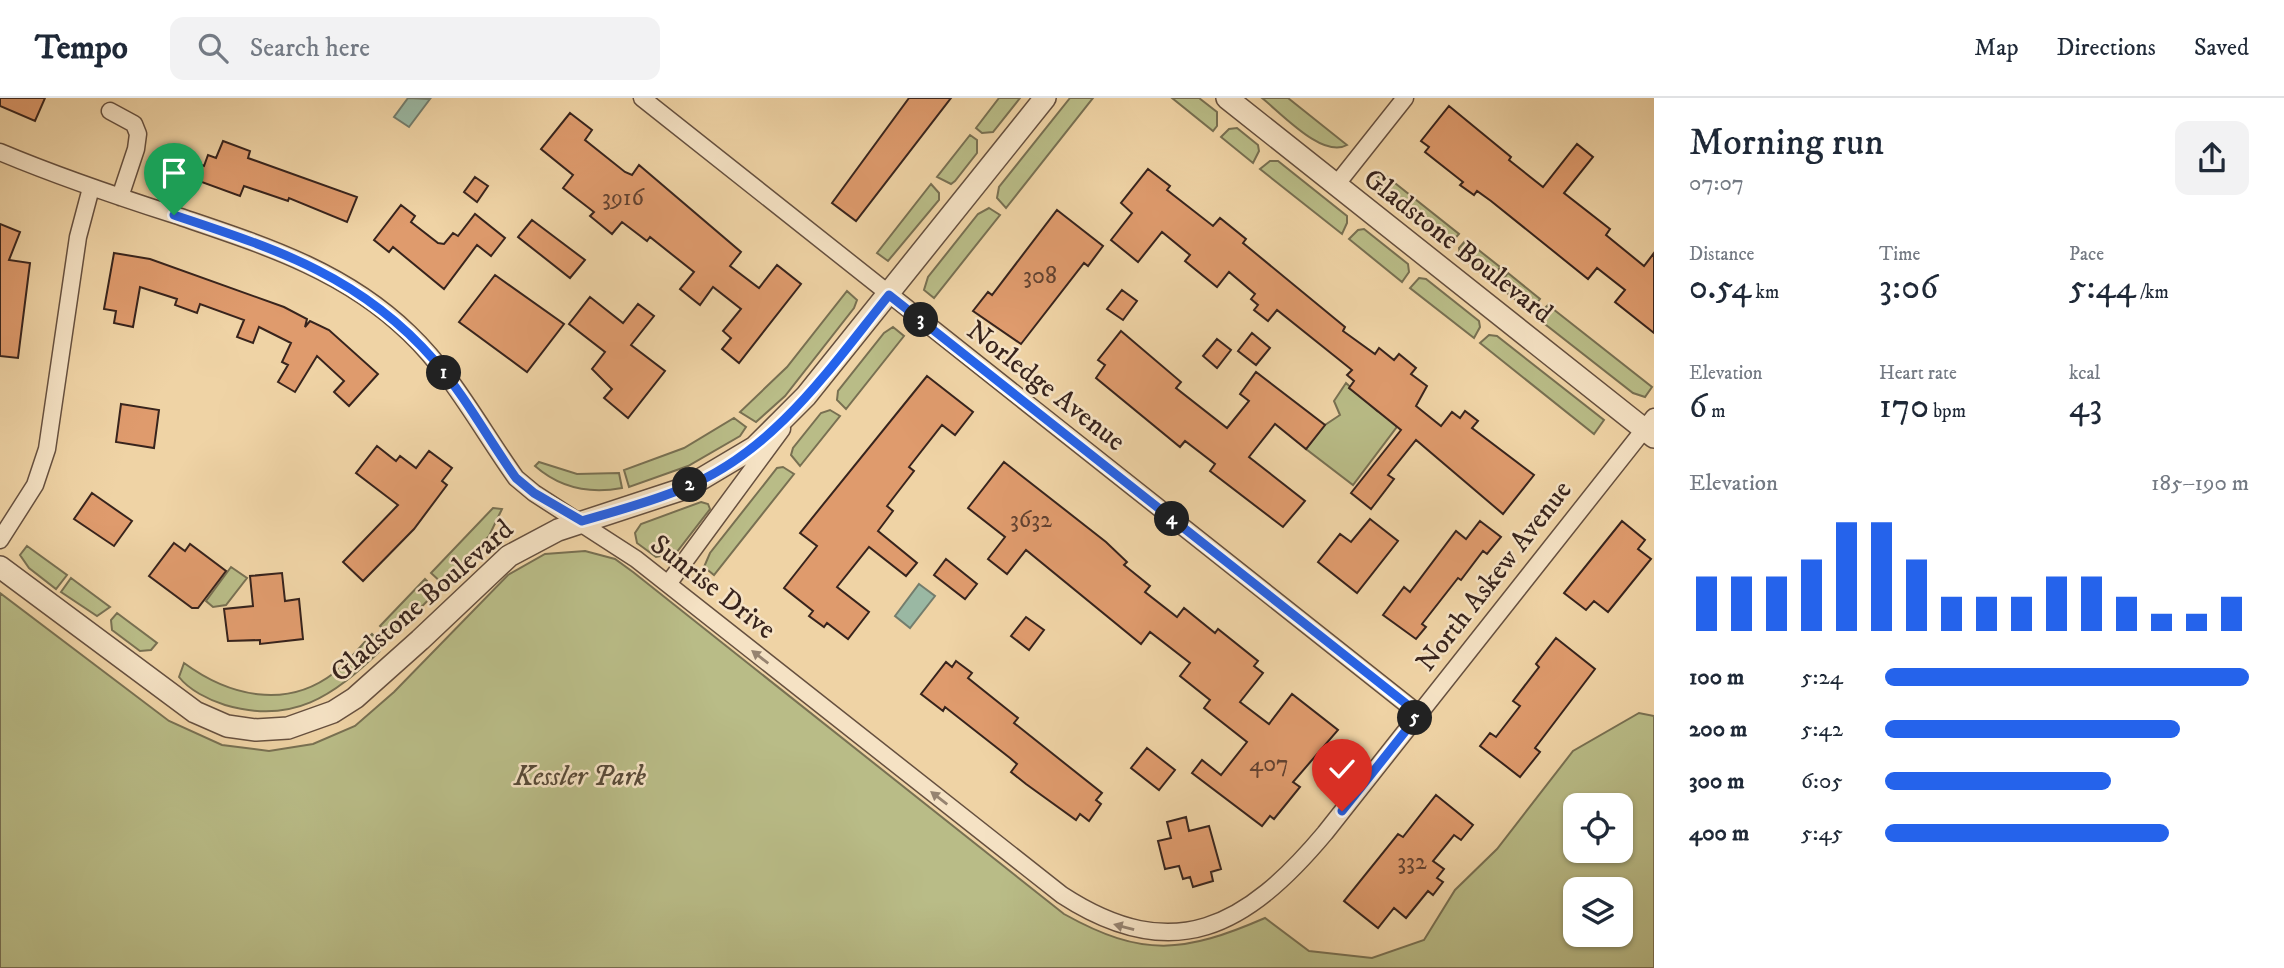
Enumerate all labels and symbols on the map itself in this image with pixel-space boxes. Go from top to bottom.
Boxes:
pin [144,143,204,215]
street label: Gladstone Boulevard [1356,161,1560,331]
house number: 3916 [602,183,646,213]
house number: 308 [1023,261,1057,291]
pin: 3 [904,302,939,338]
street label: Norledge Avenue [960,313,1132,459]
pin: 1 [426,356,462,390]
pin: 2 [672,468,708,502]
street label: North Askew Avenue [1408,473,1580,679]
pin: 4 [1154,502,1190,536]
house number: 3632 [1010,505,1052,535]
street label: Gladstone Boulevard [323,512,521,690]
street label: Sunrise Drive [643,527,783,647]
one-way arrow [752,650,769,665]
pin: 5 [1398,700,1432,736]
pin [1312,739,1372,811]
house number: 407 [1249,749,1289,779]
park label: Kessler Park [513,759,646,794]
one-way arrow [930,791,947,806]
house number: 332 [1397,847,1427,877]
one-way arrow [1113,921,1135,932]

